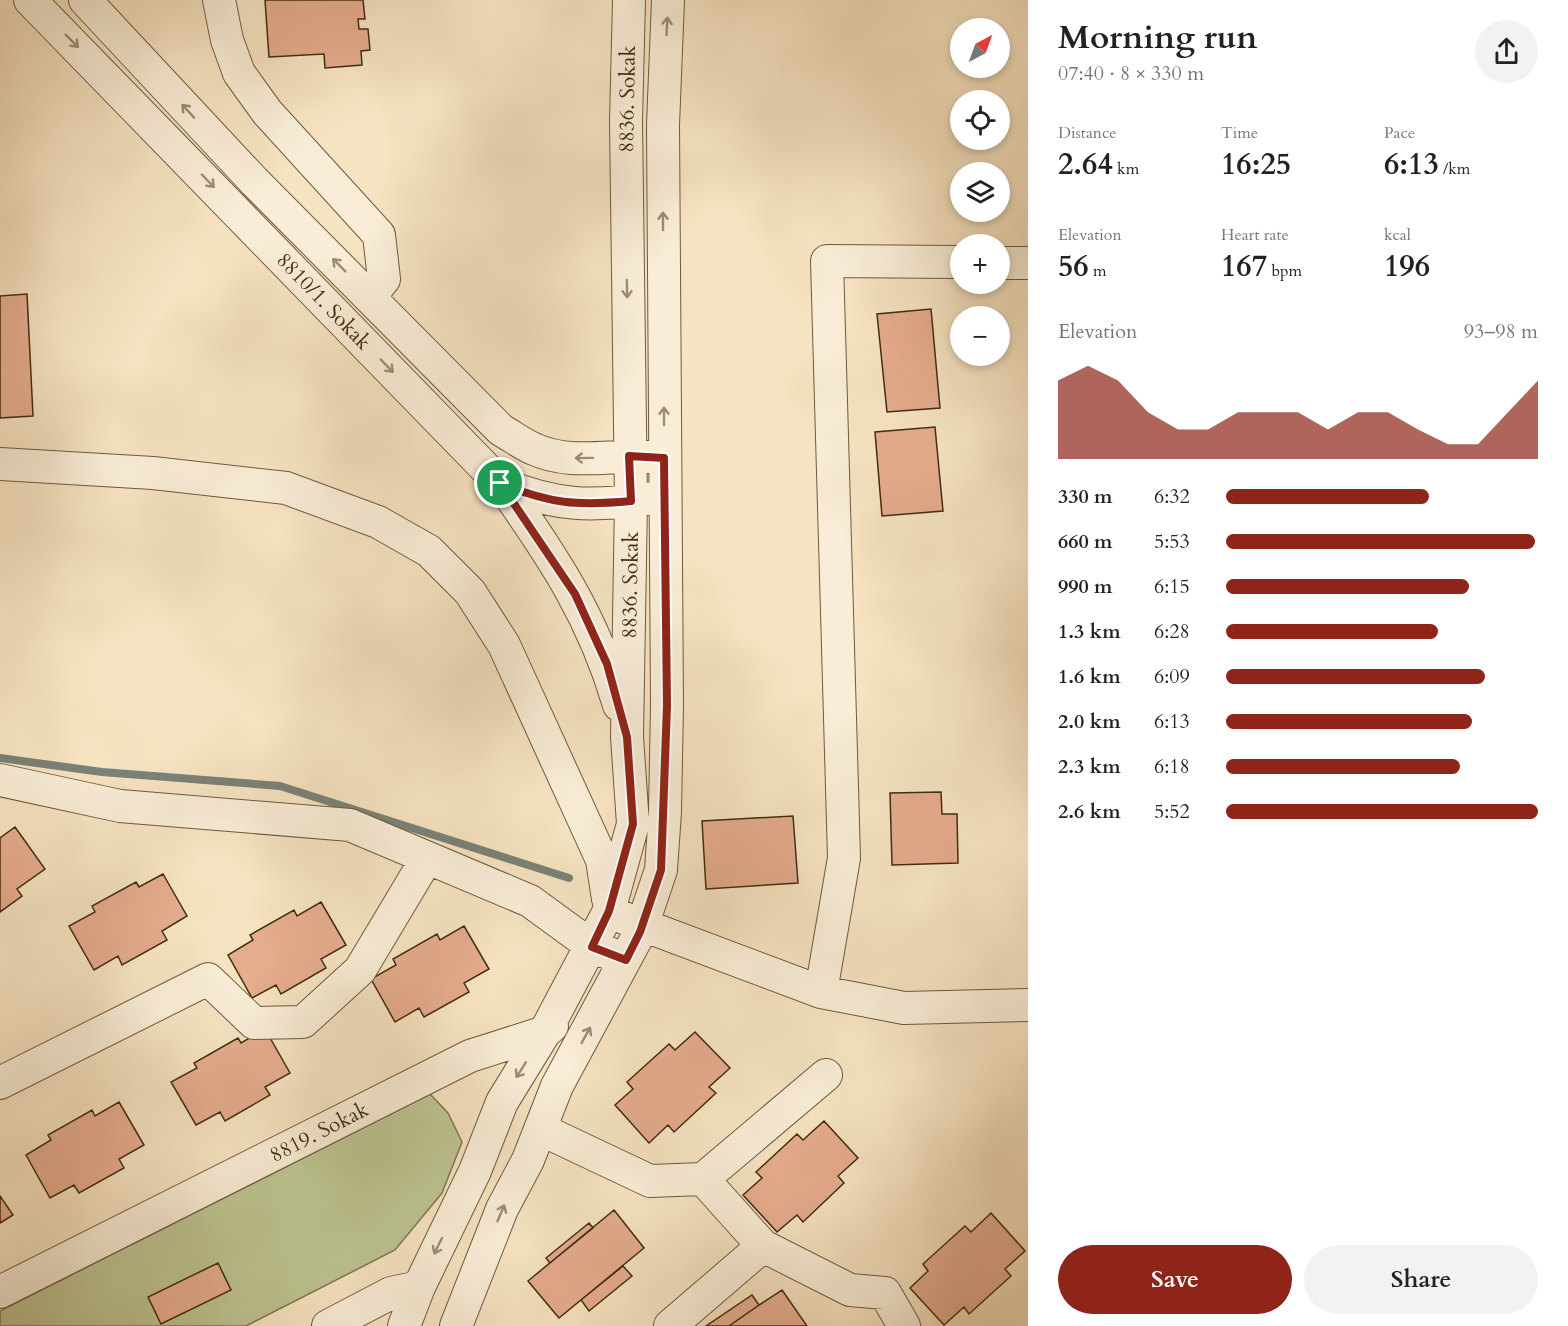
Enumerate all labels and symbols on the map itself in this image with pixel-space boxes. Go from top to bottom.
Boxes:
one-way arrow [662,17,673,37]
north arrow [950,18,1010,78]
one-way arrow [64,34,79,49]
street label: 8836. Sokak [612,44,643,153]
one-way arrow [181,103,195,118]
one-way arrow [201,173,215,188]
one-way arrow [657,212,669,232]
street label: 8810/1. Sokak [270,246,378,357]
one-way arrow [331,258,346,273]
one-way arrow [621,279,633,299]
one-way arrow [380,359,395,374]
one-way arrow [658,407,670,427]
one-way arrow [575,452,595,464]
pin [474,457,525,508]
street label: 8836. Sokak [615,530,646,639]
one-way arrow [580,1027,592,1044]
one-way arrow [515,1061,527,1078]
street label: 8819. Sokak [265,1095,374,1170]
one-way arrow [496,1204,507,1223]
one-way arrow [432,1237,444,1255]

